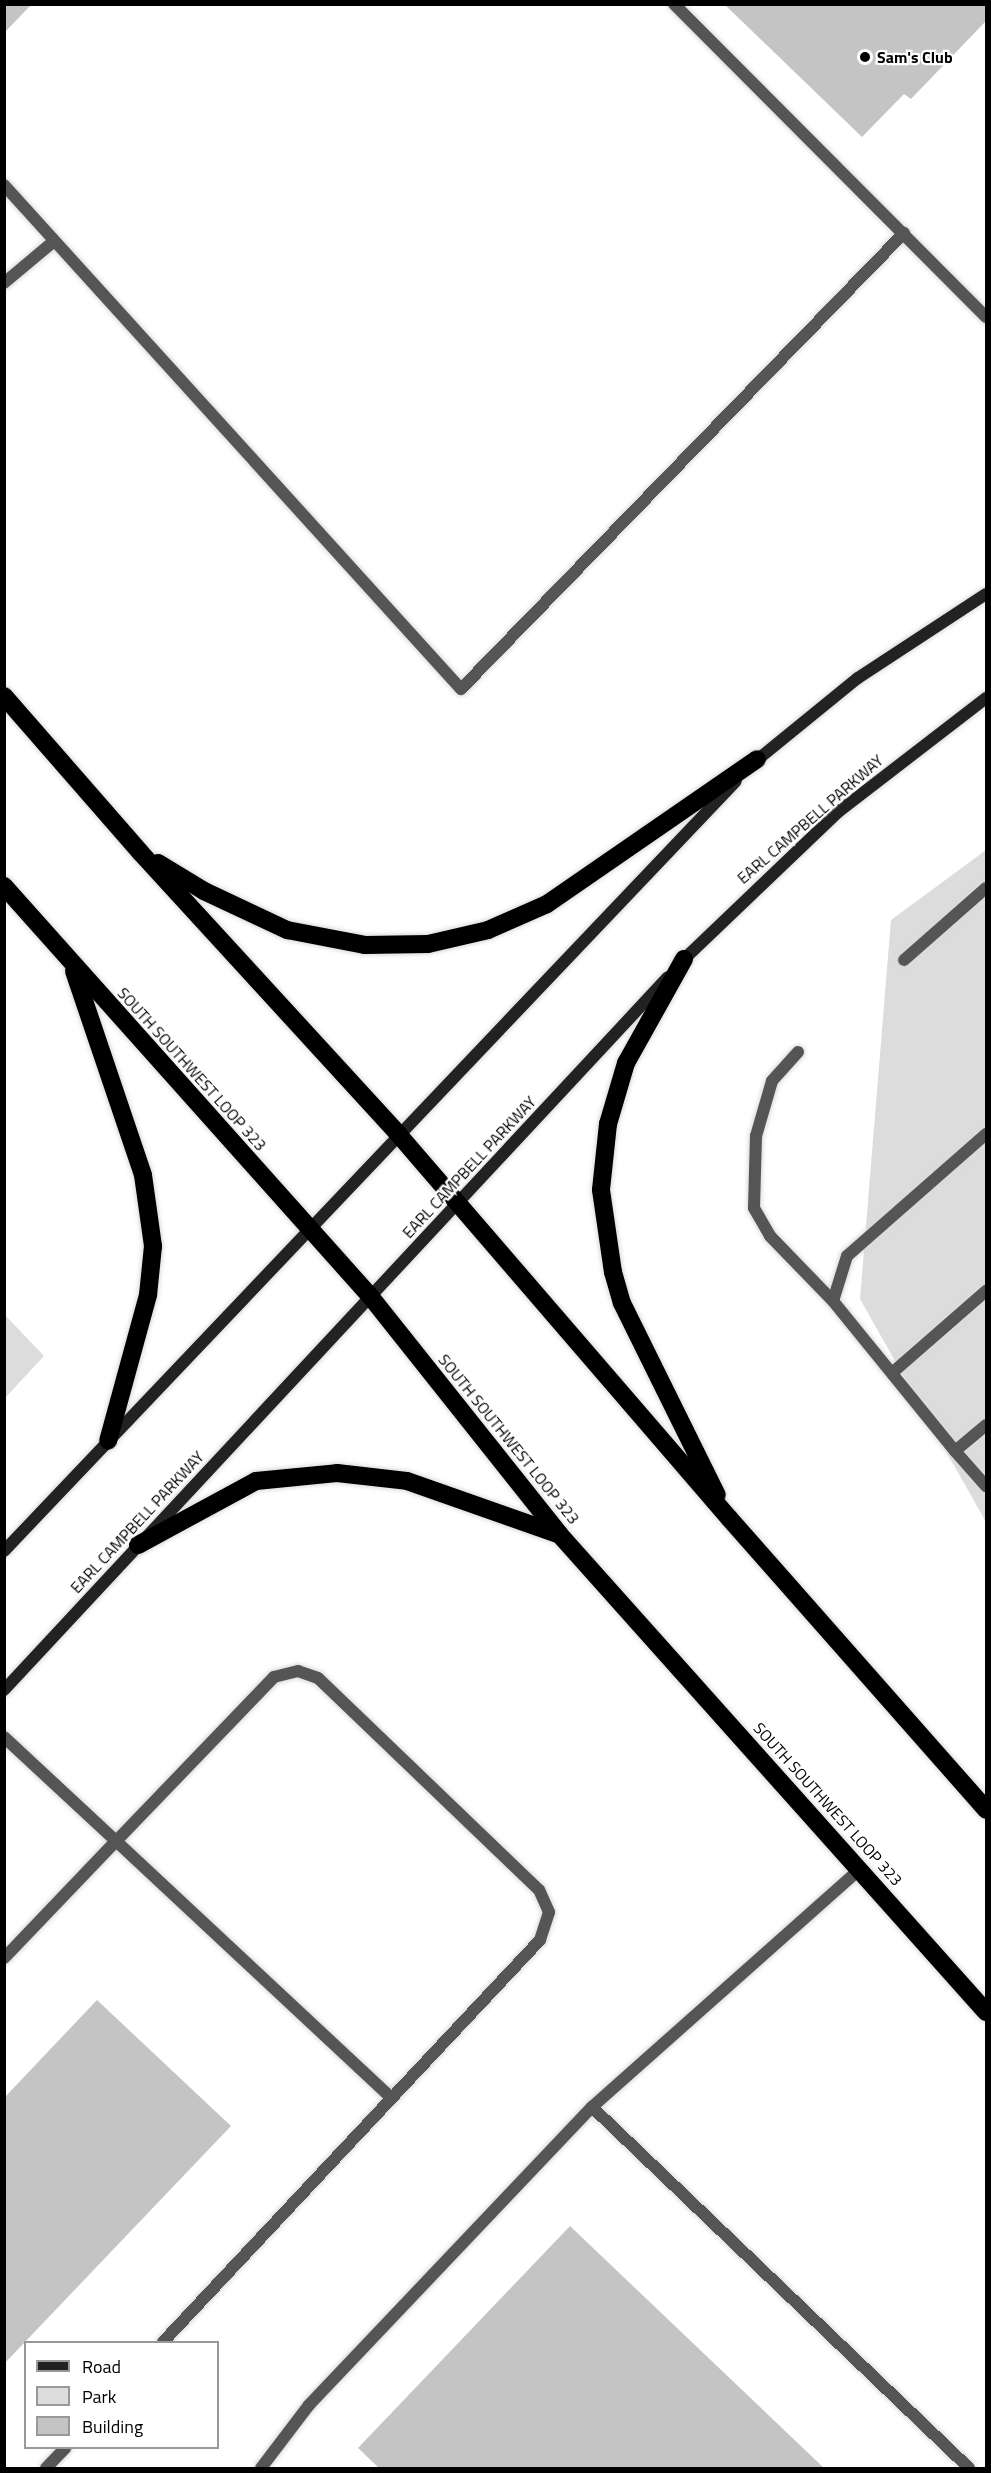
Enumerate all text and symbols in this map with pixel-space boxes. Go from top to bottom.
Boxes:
place label: Sam's Club [877,47,953,67]
marker: Sam's Club [858,50,872,64]
street label: EARL CAMPBELL PARKWAY [733,750,887,888]
street label: SOUTH SOUTHWEST LOOP 323 [114,983,270,1155]
street label: EARL CAMPBELL PARKWAY [398,1092,540,1242]
street label: SOUTH SOUTHWEST LOOP 323 [435,1350,583,1528]
street label: EARL CAMPBELL PARKWAY [66,1447,208,1597]
street label: SOUTH SOUTHWEST LOOP 323 [750,1718,906,1890]
legend [24,2341,219,2449]
text: Road [82,2353,121,2380]
text: Park [82,2383,116,2410]
text: Building [82,2413,143,2440]

